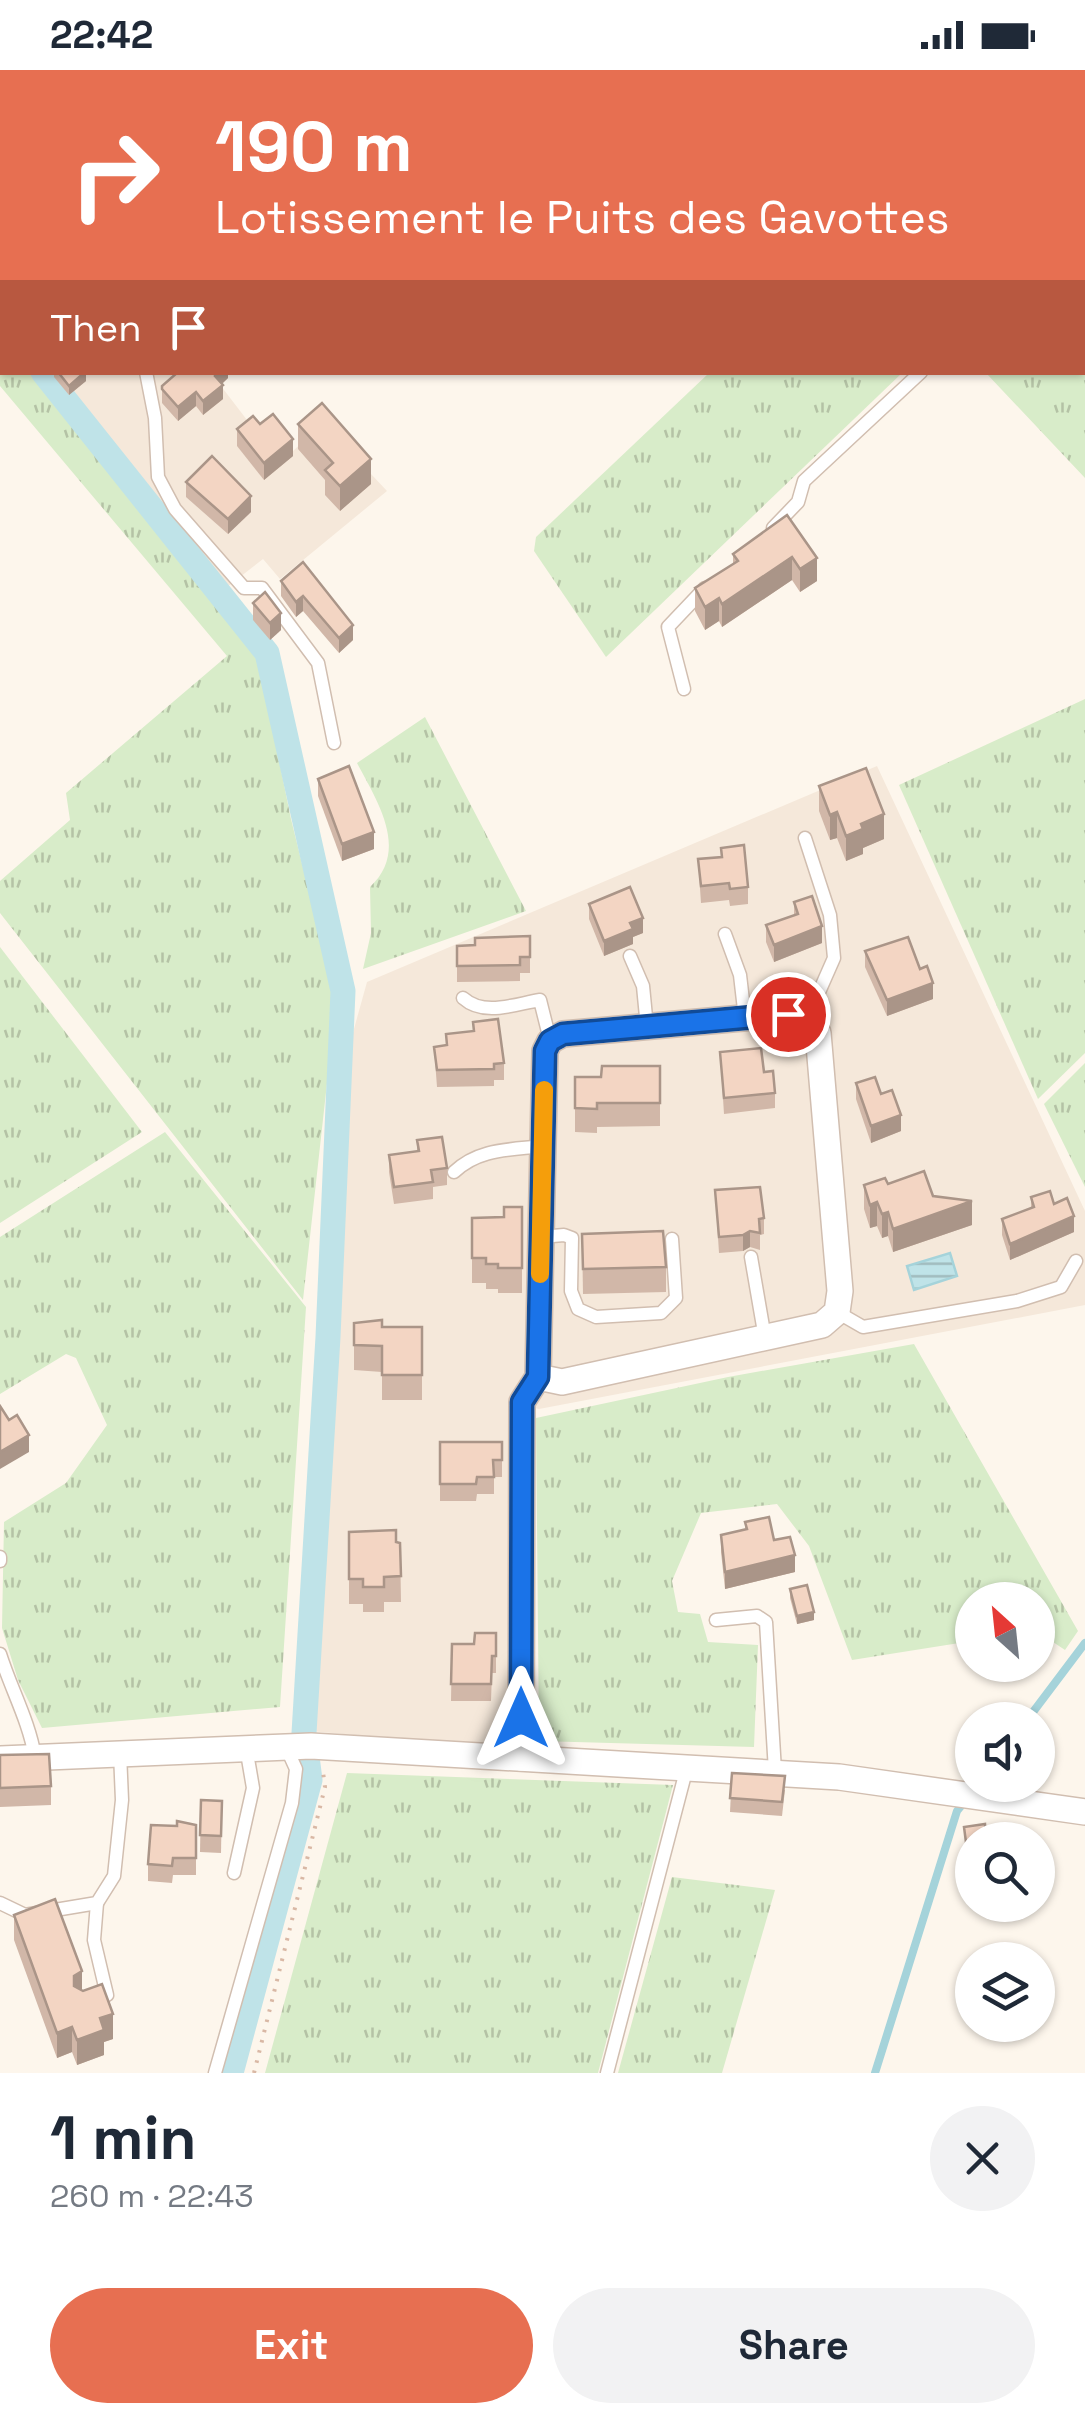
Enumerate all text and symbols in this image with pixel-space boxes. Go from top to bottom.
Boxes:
text: 22:42 [50,11,153,59]
text: 190 m [215,102,413,191]
icon: right [50,110,180,240]
text: Lotissement le Puits des Gavottes [215,189,950,246]
icon: arrive [161,300,216,355]
text: Then [50,304,141,352]
pin [746,972,831,1057]
icon: arrive [761,987,816,1042]
north arrow [955,1582,1055,1682]
map controls [955,1582,1055,2042]
position arrow [469,1666,573,1770]
button: sound [955,1702,1055,1802]
button: search [955,1822,1055,1922]
button: layers [955,1942,1055,2042]
text: 1 min [50,2100,197,2177]
button: close [930,2106,1035,2211]
text: 260 m · 22:43 [50,2176,254,2216]
button: Exit [50,2288,533,2403]
button: Share [553,2288,1035,2403]

